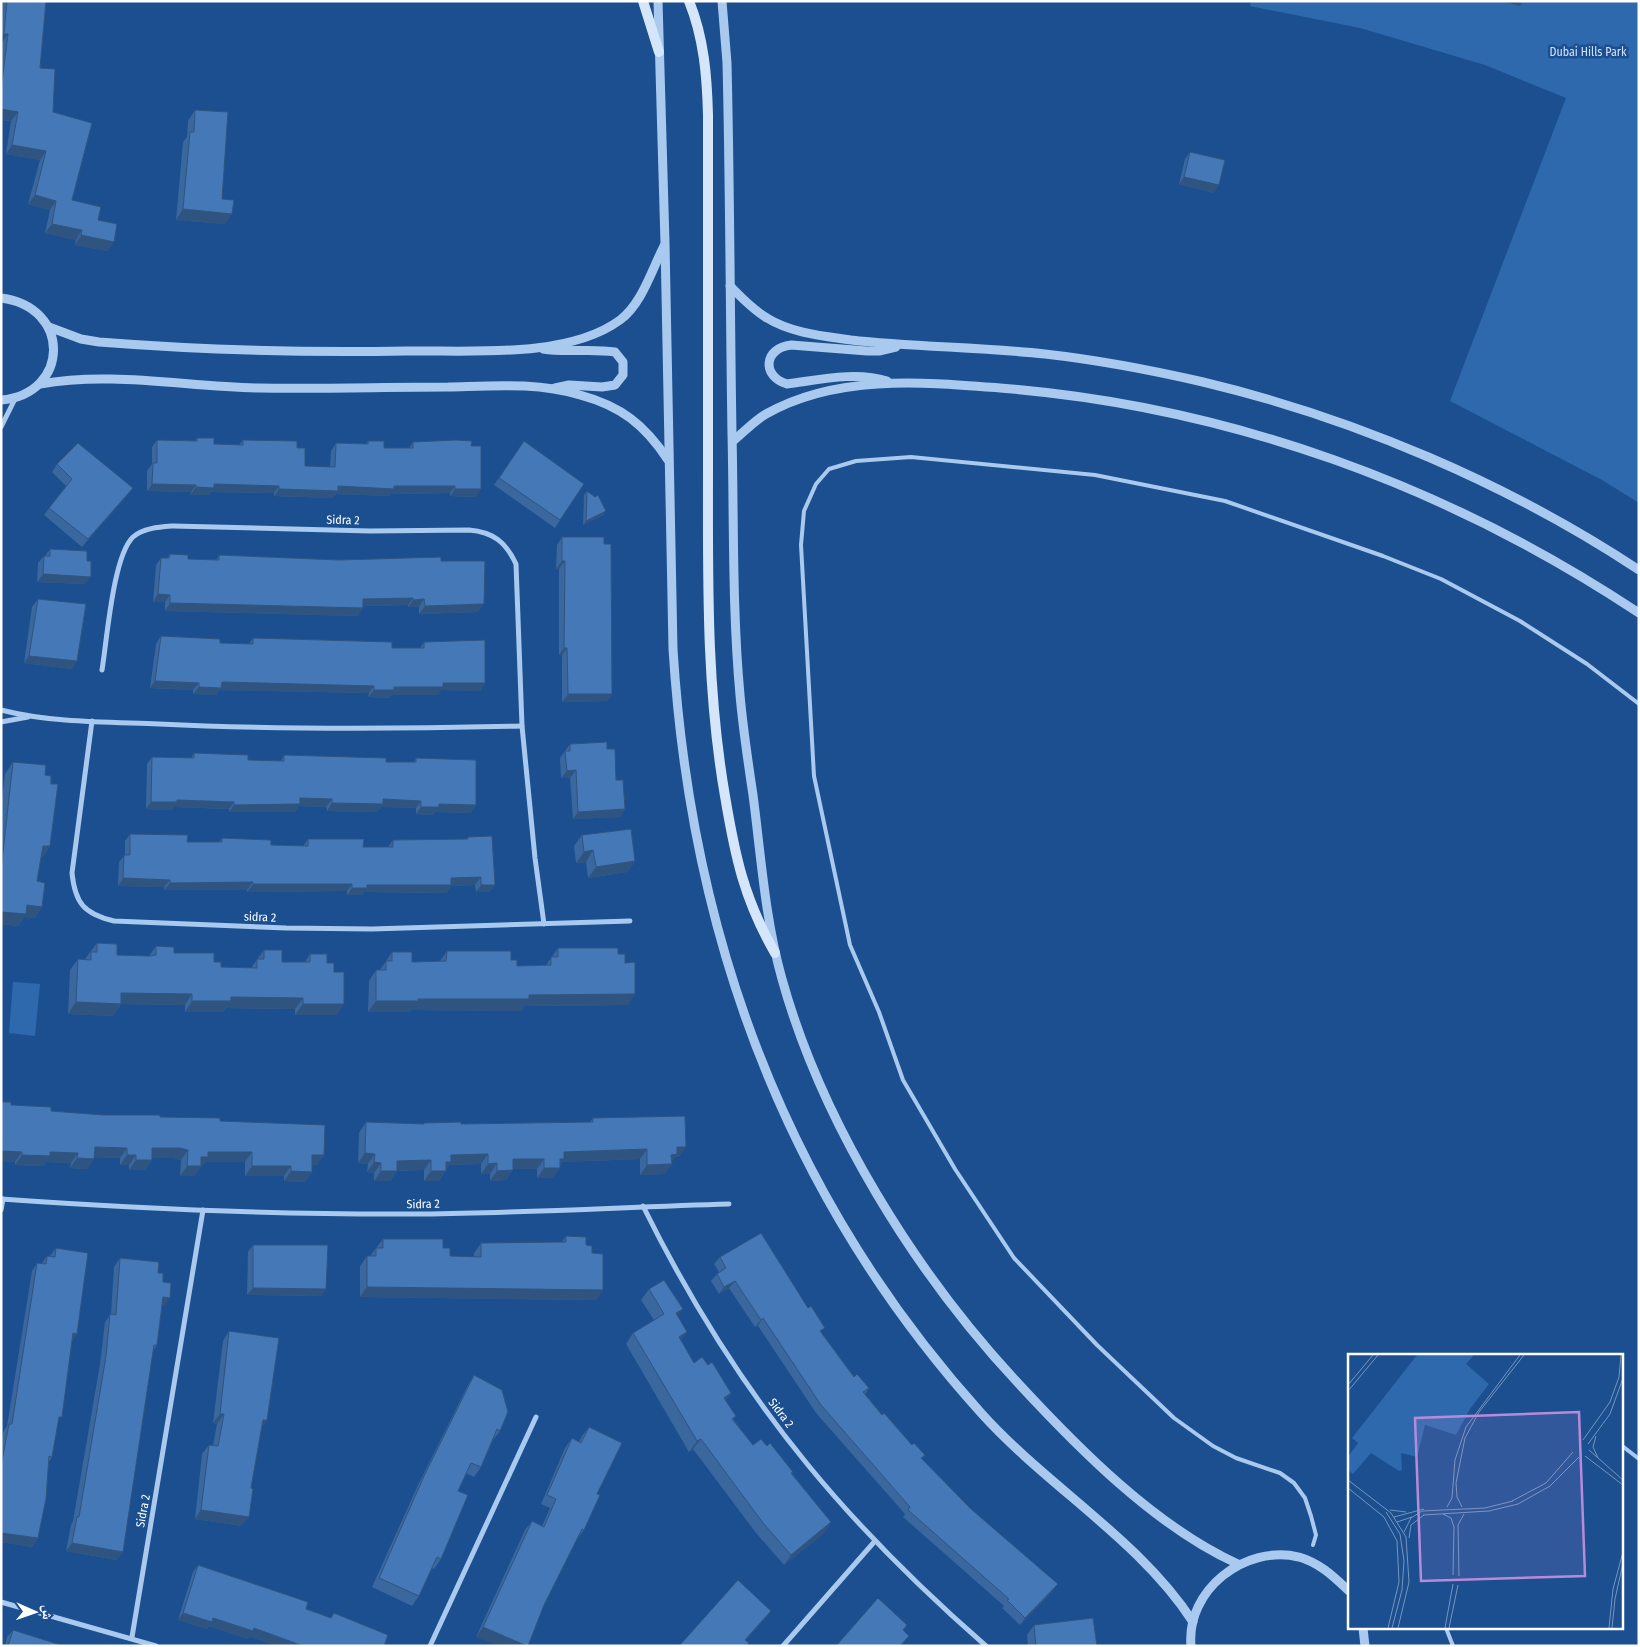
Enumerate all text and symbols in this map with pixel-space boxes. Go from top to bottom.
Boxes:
park label: Dubai Hills Park [1549,45,1627,59]
street label: Sidra 2 [326,513,360,527]
street label: sidra 2 [244,909,276,925]
street label: Sidra 2 [406,1197,440,1211]
inset map [1348,1354,1622,1630]
street label: Sidra 2 [765,1396,797,1430]
street label: Sidra 2 [133,1493,153,1529]
north arrow [10,1587,60,1637]
text: ش [39,1605,56,1620]

